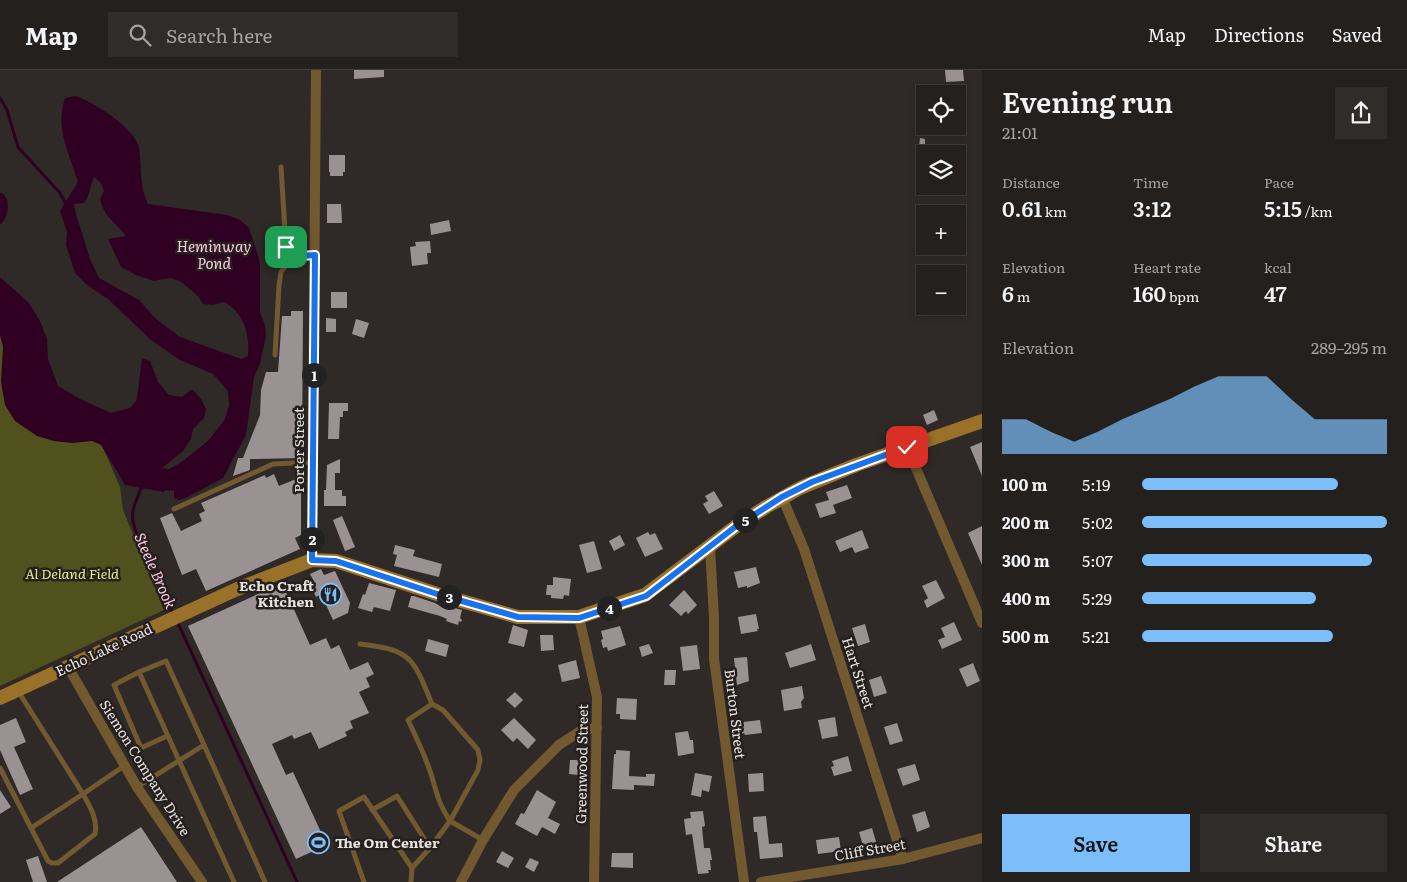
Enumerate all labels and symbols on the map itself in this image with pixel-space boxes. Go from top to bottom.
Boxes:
pin [265,226,307,268]
water label: Heminway Pond [177,234,251,274]
pin: 1 [302,362,326,388]
street label: Porter Street [288,407,308,493]
pin [886,426,928,468]
pin: 5 [732,508,758,532]
pin: 2 [300,526,324,552]
water label: Steele Brook [129,529,184,613]
park label: Al Deland Field [25,563,119,583]
place label: Echo Craft Kitchen [239,575,315,611]
restaurant icon: Echo Craft Kitchen [318,582,342,606]
pin: 3 [436,584,462,610]
pin: 4 [596,596,622,620]
street label: Echo Lake Road [52,618,156,680]
street label: Hart Street [838,634,880,711]
street label: Burton Street [721,668,751,760]
street label: Siemon Company Drive [96,695,196,839]
street label: Greenwood Street [570,704,592,824]
sports icon: The Om Center [307,831,331,855]
place label: The Om Center [335,832,440,852]
street label: Cliff Street [833,833,907,865]

